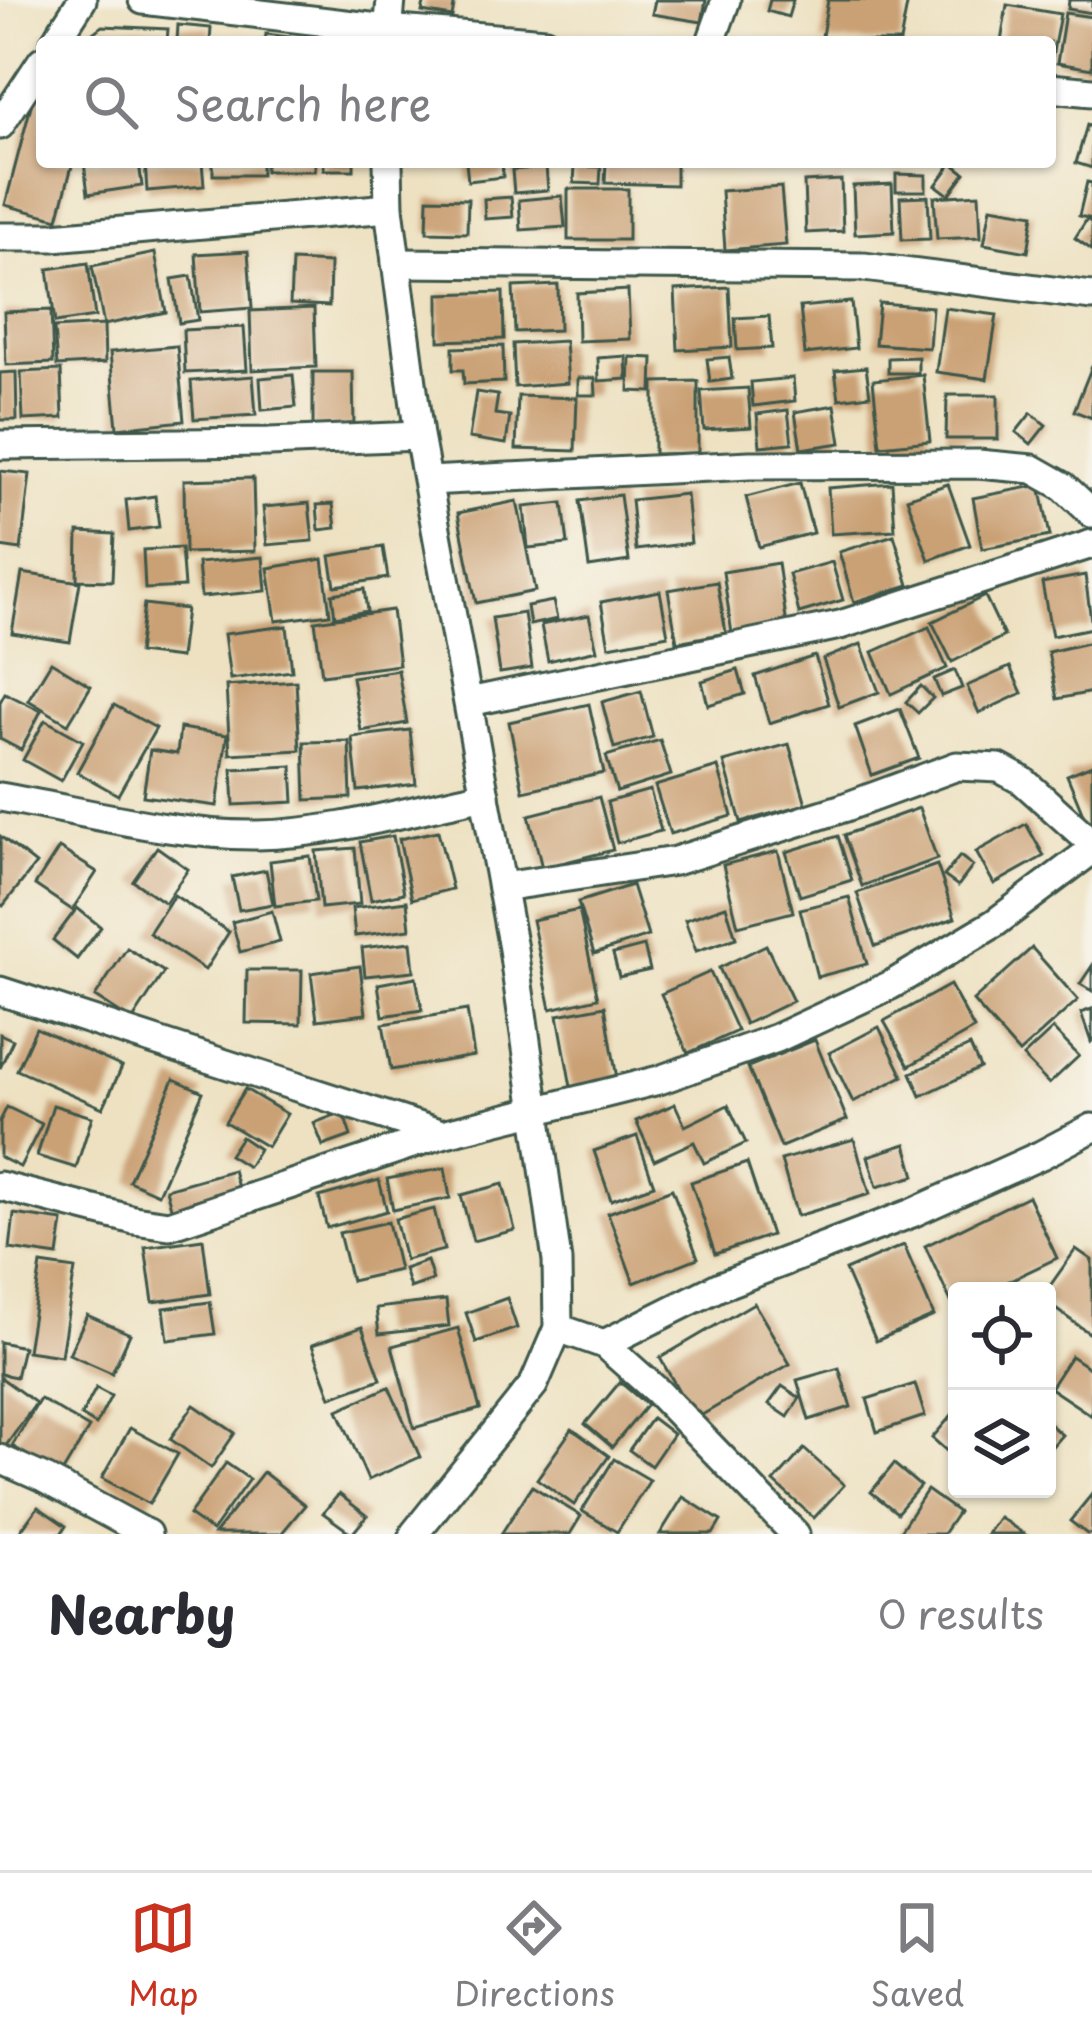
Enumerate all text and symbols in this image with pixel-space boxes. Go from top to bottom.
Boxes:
search box [36,36,1056,168]
text: Search here [174,68,431,136]
icon: search [78,69,144,135]
map controls [948,1282,1056,1498]
button: locate [948,1282,1056,1390]
button: layers [948,1390,1056,1498]
text: Nearby [48,1574,235,1651]
text: 0 results [878,1583,1044,1642]
tab: Map [128,1895,198,2017]
tab: Directions [454,1895,615,2017]
tab: Saved [870,1895,964,2017]

